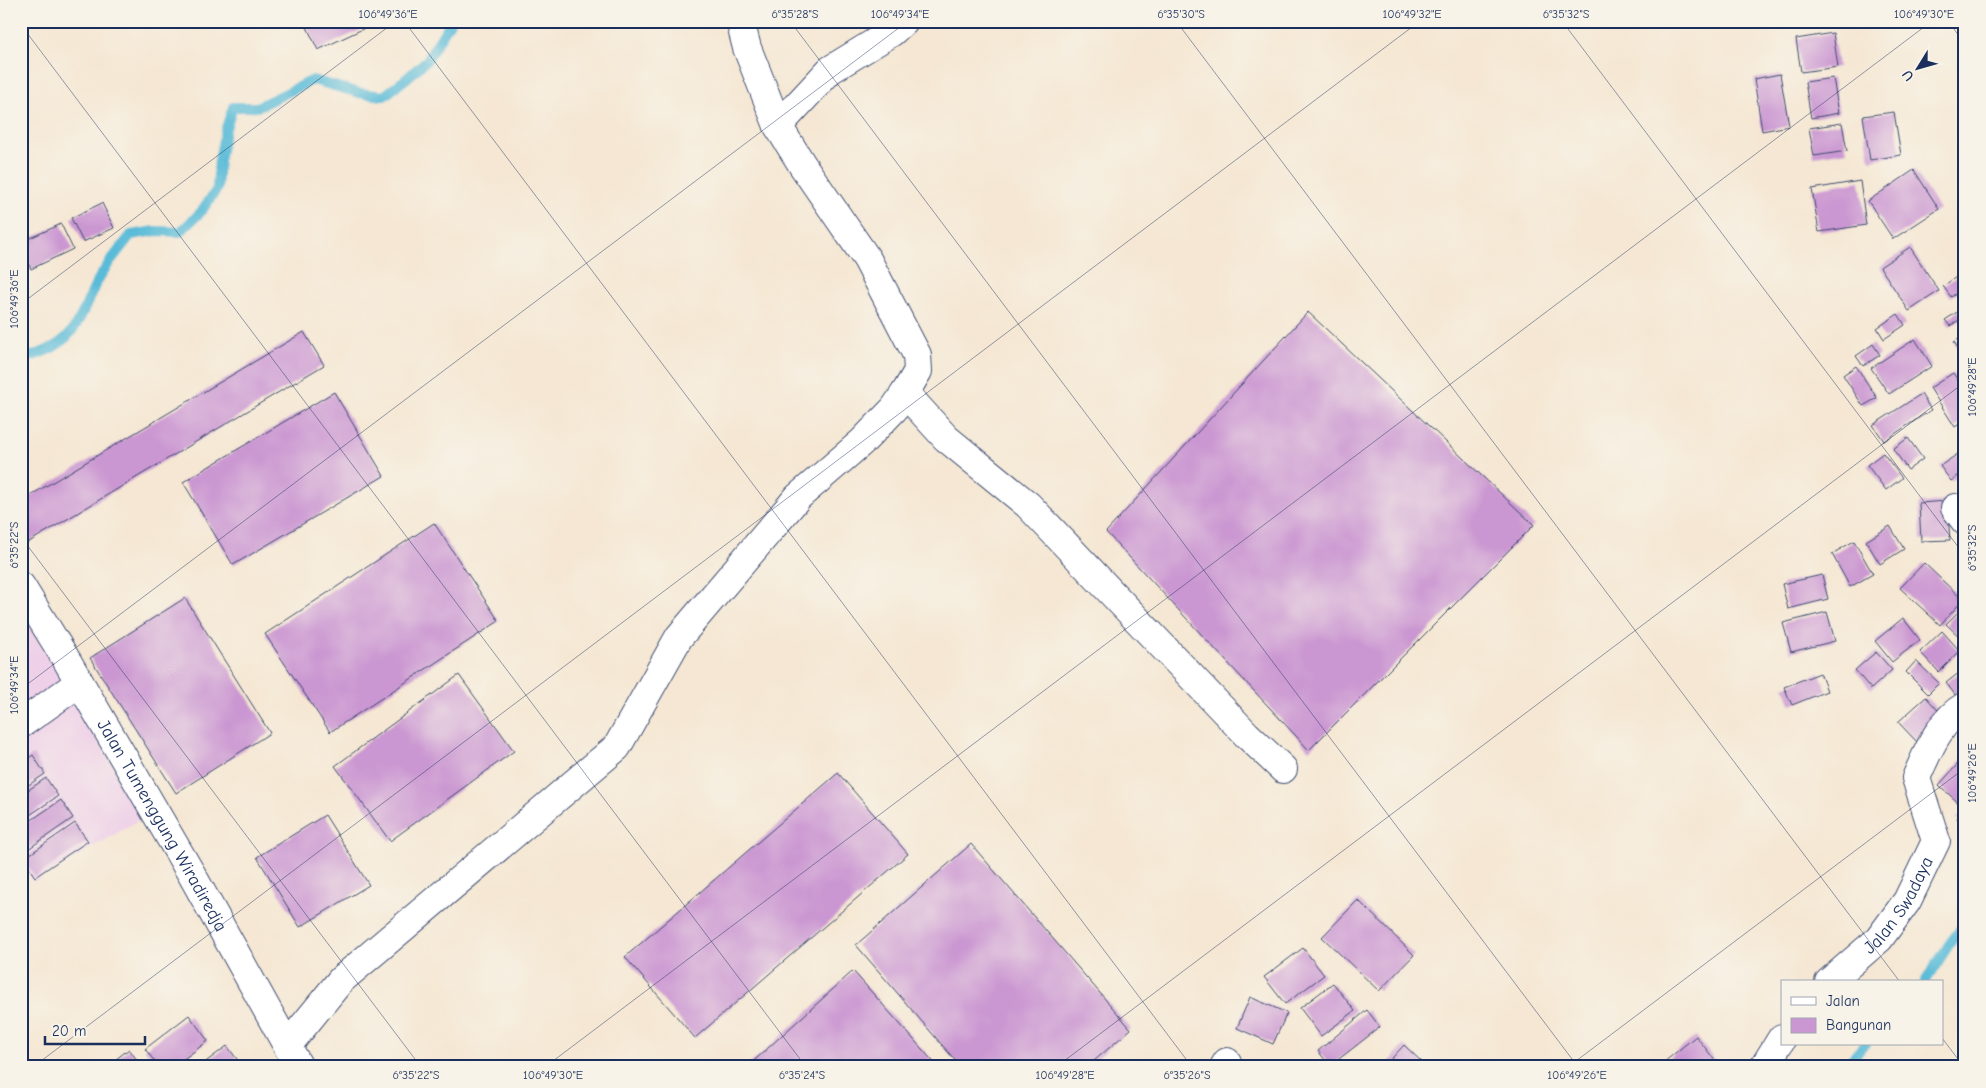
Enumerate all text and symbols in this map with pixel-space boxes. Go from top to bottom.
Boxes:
text: 106°49'36"E [358,7,418,21]
text: 6°35'28"S [772,7,819,21]
text: 106°49'34"E [871,7,929,21]
text: 6°35'30"S [1157,7,1205,21]
text: 106°49'32"E [1383,7,1441,21]
text: 6°35'32"S [1543,7,1590,21]
text: 106°49'30"E [1894,7,1954,21]
north arrow [1894,42,1944,92]
text: U [1898,67,1918,84]
text: 106°49'36"E [7,269,21,329]
text: 106°49'28"E [1965,357,1979,417]
text: 6°35'22"S [7,521,21,568]
text: 6°35'32"S [1965,524,1979,571]
text: 106°49'34"E [7,656,21,714]
street label: Jalan Tumenggung Wiradiredja [93,716,231,935]
text: 106°49'26"E [1965,743,1979,803]
street label: Jalan Swadaya [1859,853,1938,959]
legend [1781,980,1944,1046]
text: Jalan [1826,992,1860,1010]
scale bar [45,1013,145,1045]
text: Bangunan [1826,1016,1891,1034]
text: 20 m [52,1022,86,1040]
text: 6°35'22"S [393,1068,440,1082]
text: 106°49'30"E [523,1068,583,1082]
text: 6°35'24"S [779,1068,826,1082]
text: 106°49'28"E [1035,1068,1095,1082]
text: 6°35'26"S [1163,1068,1211,1082]
text: 106°49'26"E [1547,1068,1607,1082]

